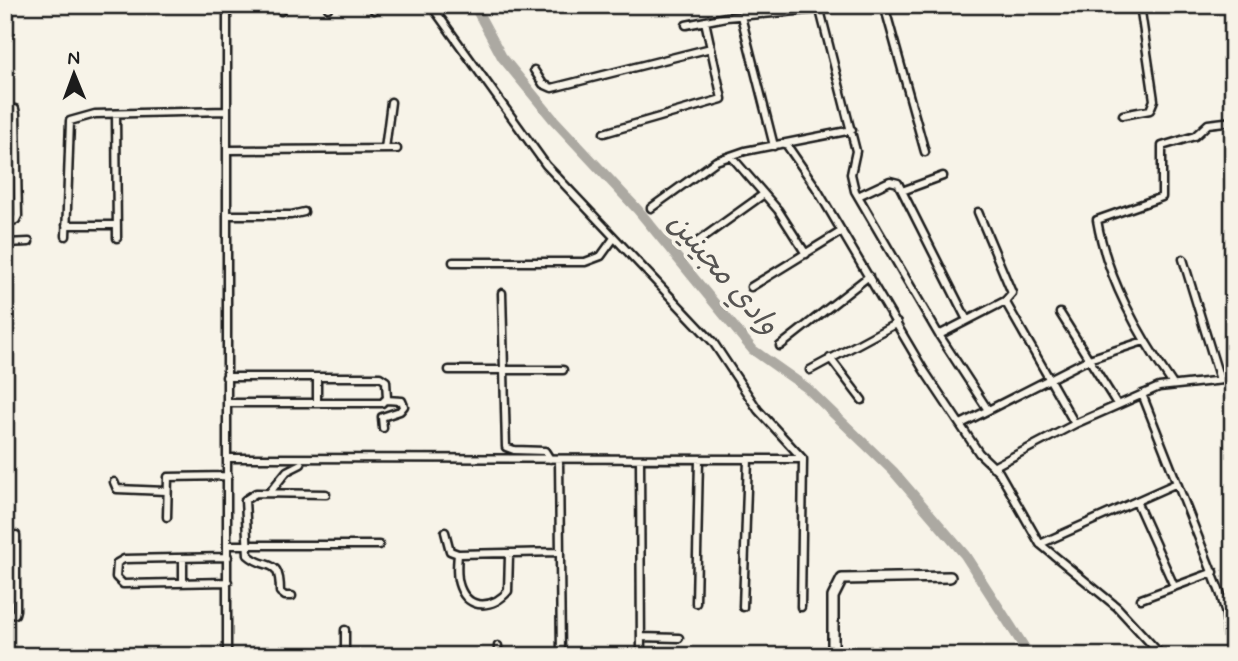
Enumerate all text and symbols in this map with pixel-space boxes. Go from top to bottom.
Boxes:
north arrow [38,38,108,108]
text: N [67,46,80,71]
water label: وادي مجينين [659,204,787,344]

